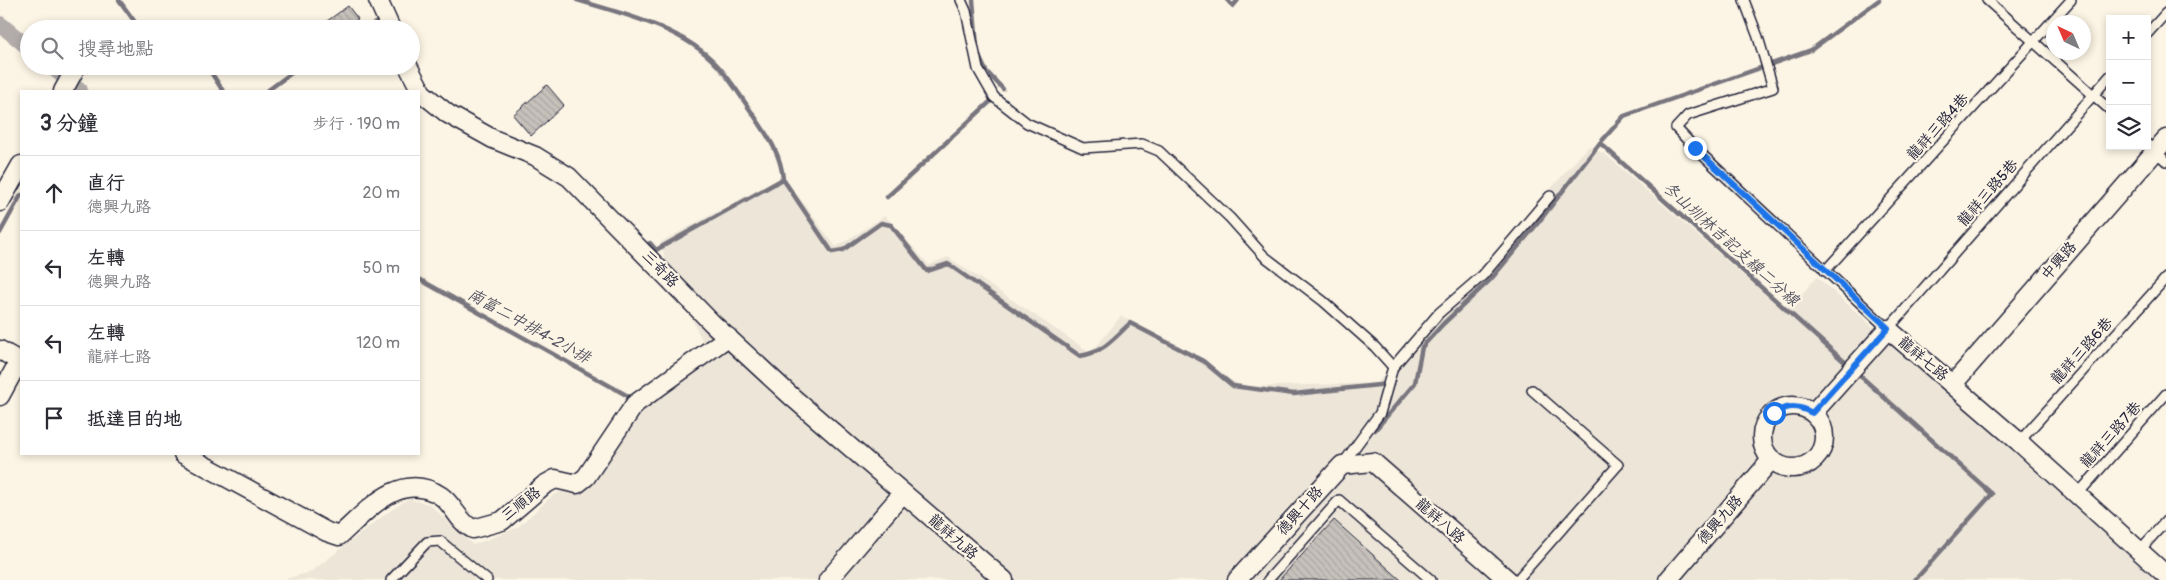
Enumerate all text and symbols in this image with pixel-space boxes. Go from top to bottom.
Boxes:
north arrow [2046,15,2091,60]
map controls [2106,15,2151,150]
button: + [2106,15,2151,60]
search box [20,20,420,75]
icon: search [38,34,66,62]
text: 搜尋地點 [78,37,154,61]
button: − [2106,60,2151,105]
street label: 龍祥三路4巷 [1903,90,1973,164]
button: layers [2106,105,2151,150]
text: 3 分鐘 [40,110,98,137]
text: 步行 · 190 m [313,114,400,134]
route end [1684,137,1707,160]
street label: 龍祥三路5巷 [1954,155,2022,231]
text: 直行 [87,171,125,195]
water label: 冬山圳林吉記支線二分線 [1659,178,1804,311]
icon: ahead [40,179,68,207]
text: 20 m [362,183,400,203]
text: 德興九路 [87,197,151,217]
street label: 中興路 [2037,238,2081,284]
text: 左轉 [87,246,125,270]
street label: 三奇路 [638,246,682,292]
icon: left [40,254,68,282]
text: 50 m [363,258,400,278]
text: 德興九路 [87,272,151,292]
water label: 南富二中排4-2小排 [464,284,596,369]
street label: 龍祥三路6巷 [2047,314,2117,388]
text: 左轉 [87,321,125,345]
icon: left [40,329,68,357]
street label: 龍祥七路 [1894,332,1952,386]
text: 120 m [356,333,400,353]
text: 龍祥七路 [87,347,151,367]
street label: 龍祥三路7巷 [2076,398,2146,472]
route start [1763,402,1786,425]
icon: arrive [40,404,68,432]
text: 抵達目的地 [87,407,182,431]
street label: 德興十路 [1273,482,1327,540]
street label: 三順路 [497,483,545,525]
street label: 德興九路 [1693,491,1747,549]
street label: 龍祥八路 [1411,494,1469,548]
street label: 龍祥九路 [924,510,982,564]

